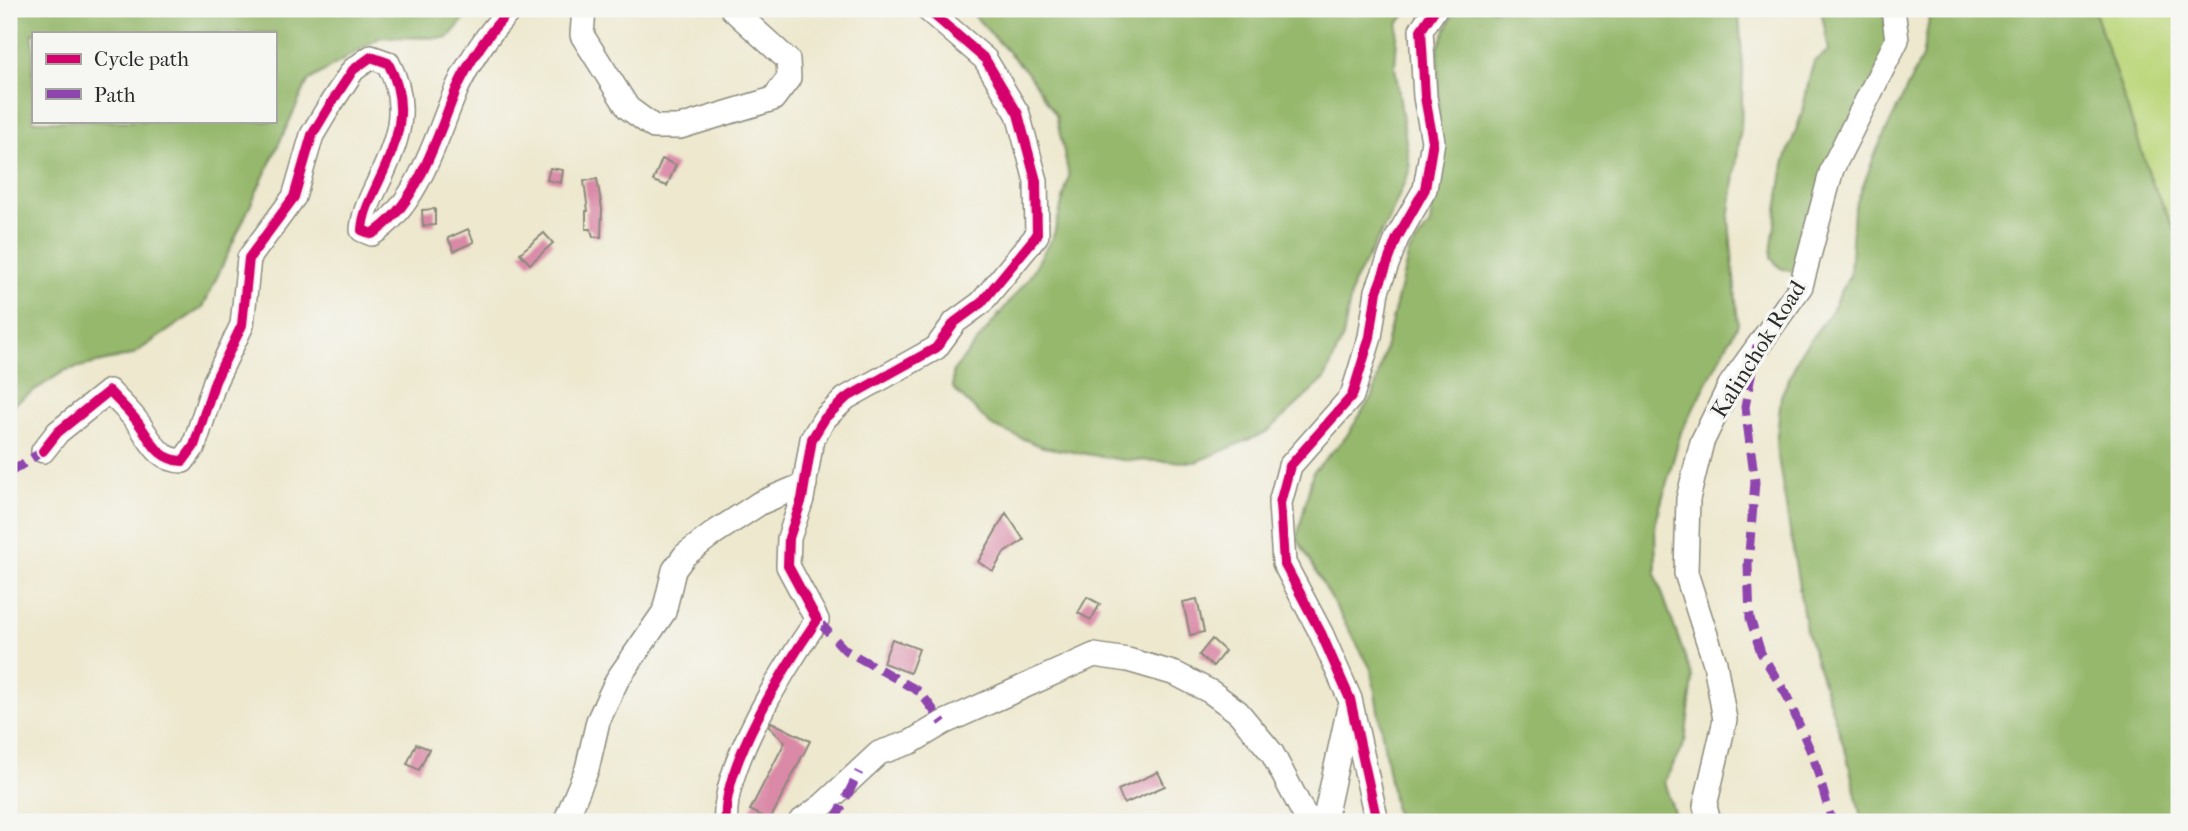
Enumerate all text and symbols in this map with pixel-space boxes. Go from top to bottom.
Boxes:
legend [32,32,276,122]
text: Cycle path [94,47,189,71]
text: Path [94,83,136,107]
street label: Kalinchok Road [1706,275,1812,423]

